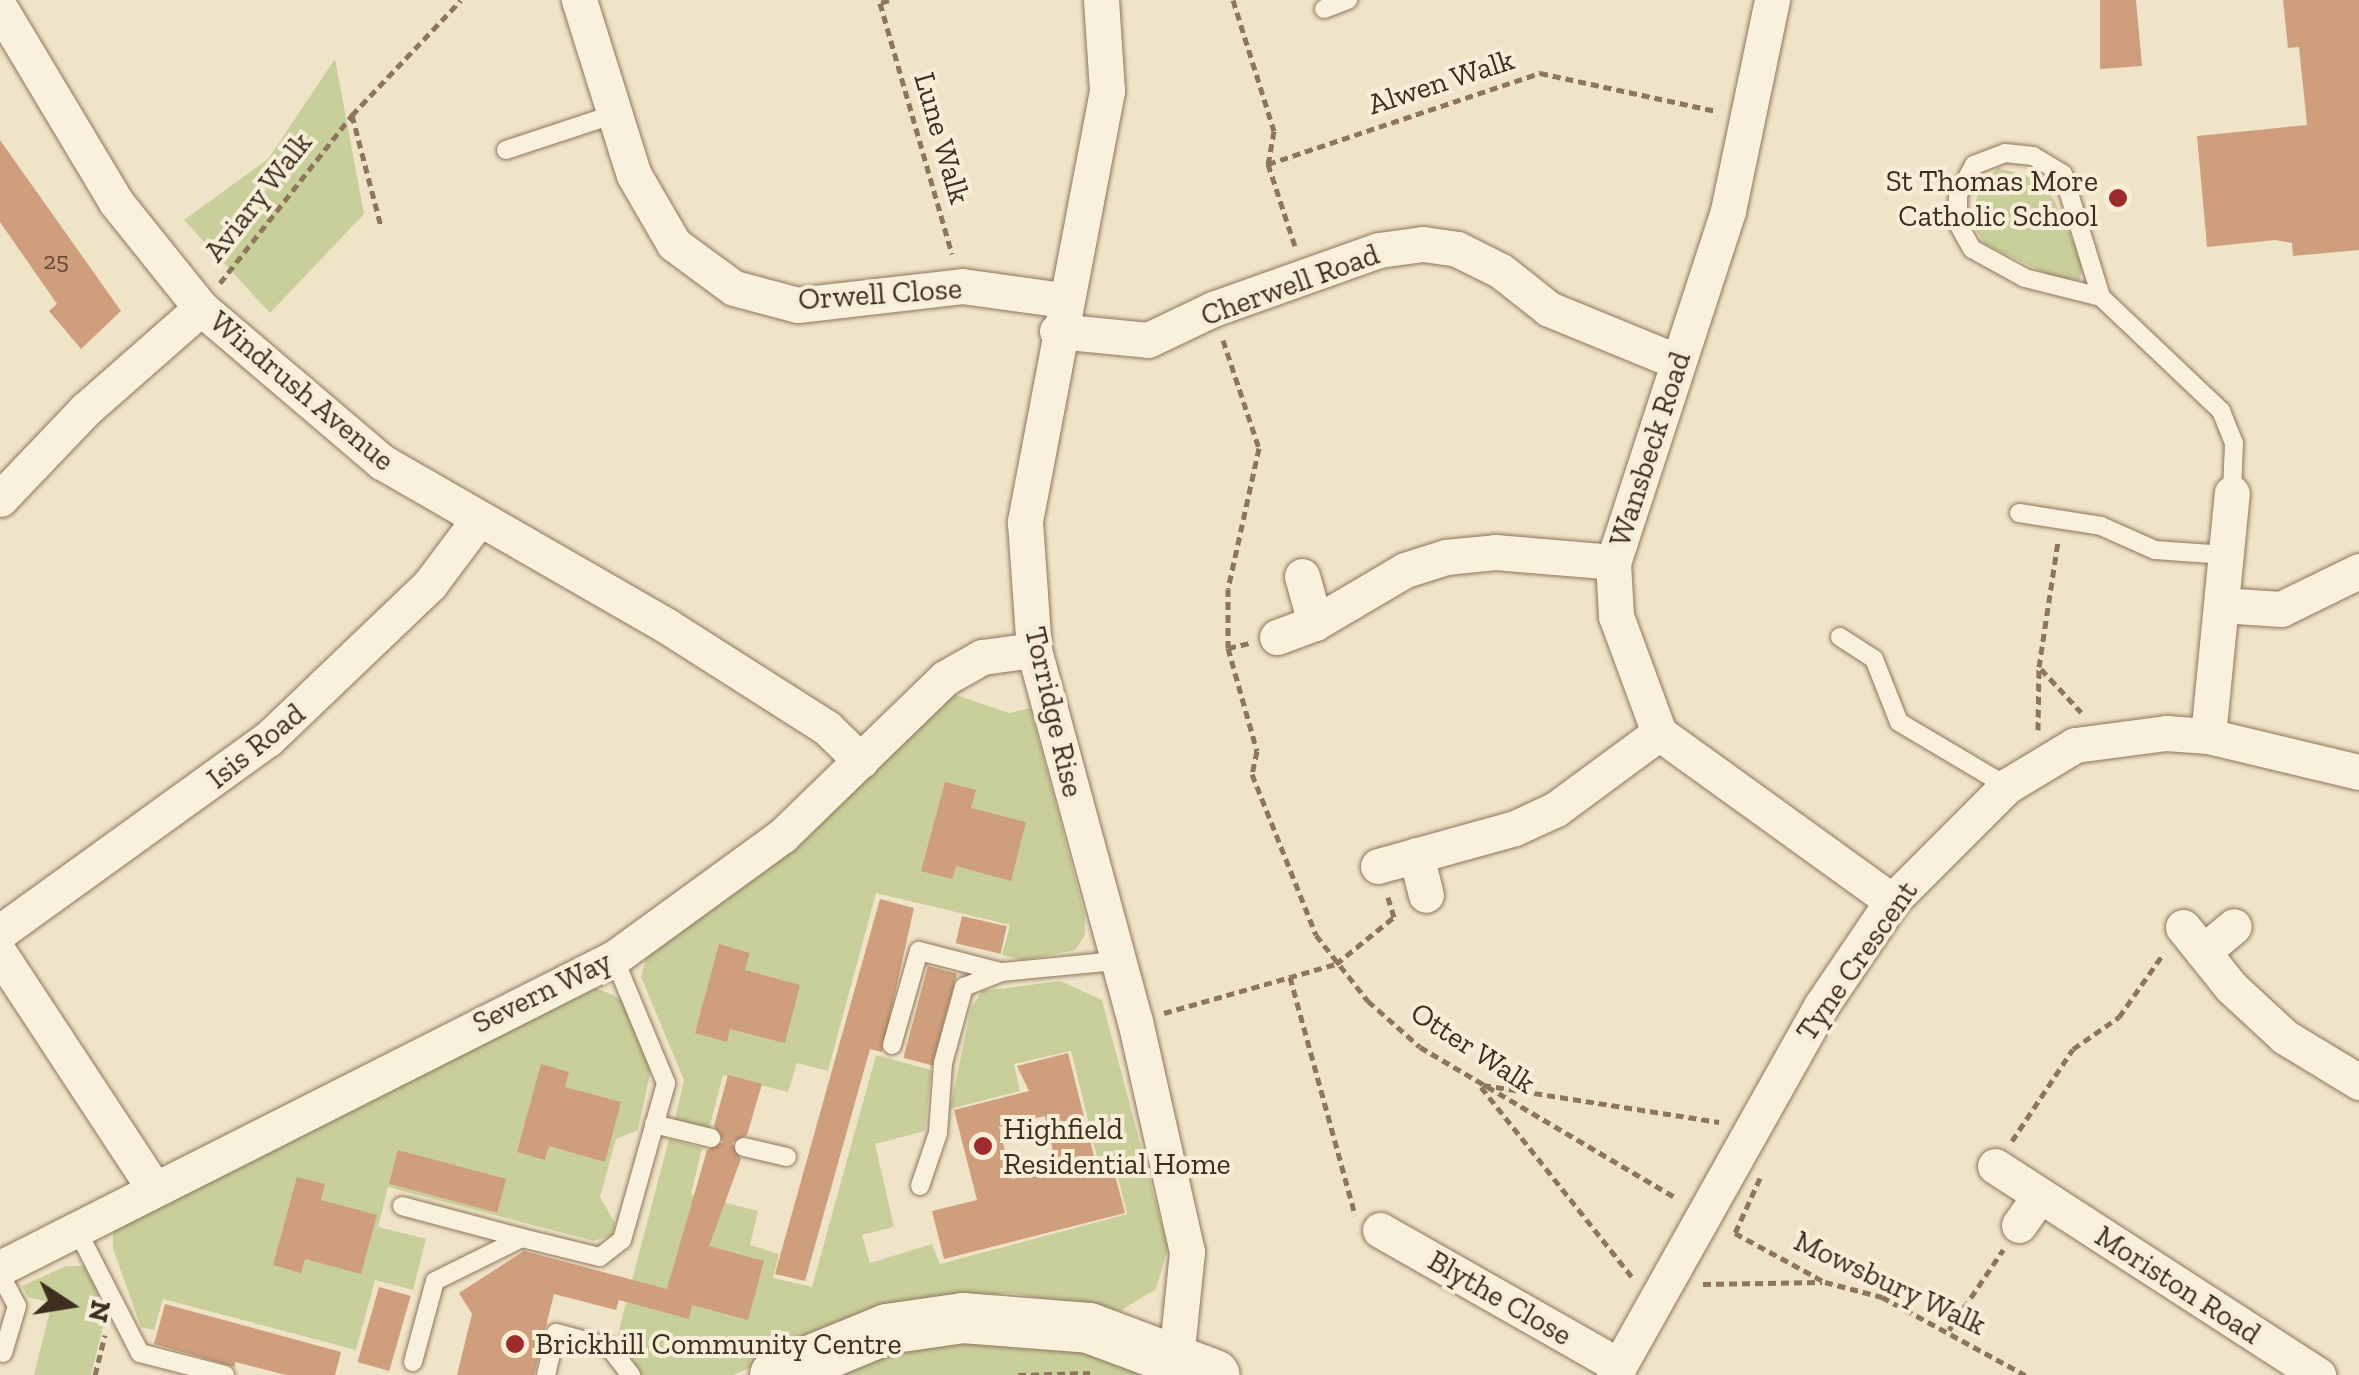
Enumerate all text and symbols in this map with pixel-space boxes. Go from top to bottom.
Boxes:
street label: Alwen Walk [1363,41,1519,123]
street label: Lune Walk [906,68,978,208]
street label: Aviary Walk [196,125,320,269]
place label: St Thomas More Catholic School [1885,163,2098,234]
marker: St Thomas More Catholic School [2107,187,2129,209]
street label: Cherwell Road [1196,236,1384,334]
house number: 25 [43,245,69,275]
street label: Orwell Close [797,270,963,318]
street label: Windrush Avenue [202,303,402,479]
street label: Wansbeck Road [1602,347,1698,551]
street label: Torridge Rise [1017,623,1091,801]
street label: Isis Road [200,696,312,796]
street label: Tyne Crescent [1789,874,1925,1048]
street label: Severn Way [466,943,618,1041]
street label: Otter Walk [1403,994,1543,1102]
place label: Highfield Residential Home [1003,1111,1231,1182]
marker: Highfield Residential Home [972,1135,994,1157]
street label: Moriston Road [2088,1218,2268,1352]
street label: Mowsbury Walk [1788,1223,1992,1343]
street label: Blythe Close [1422,1242,1578,1354]
north arrow [20,1255,120,1355]
text: N [81,1298,118,1325]
place label: Brickhill Community Centre [535,1326,902,1362]
marker: Brickhill Community Centre [504,1333,526,1355]

